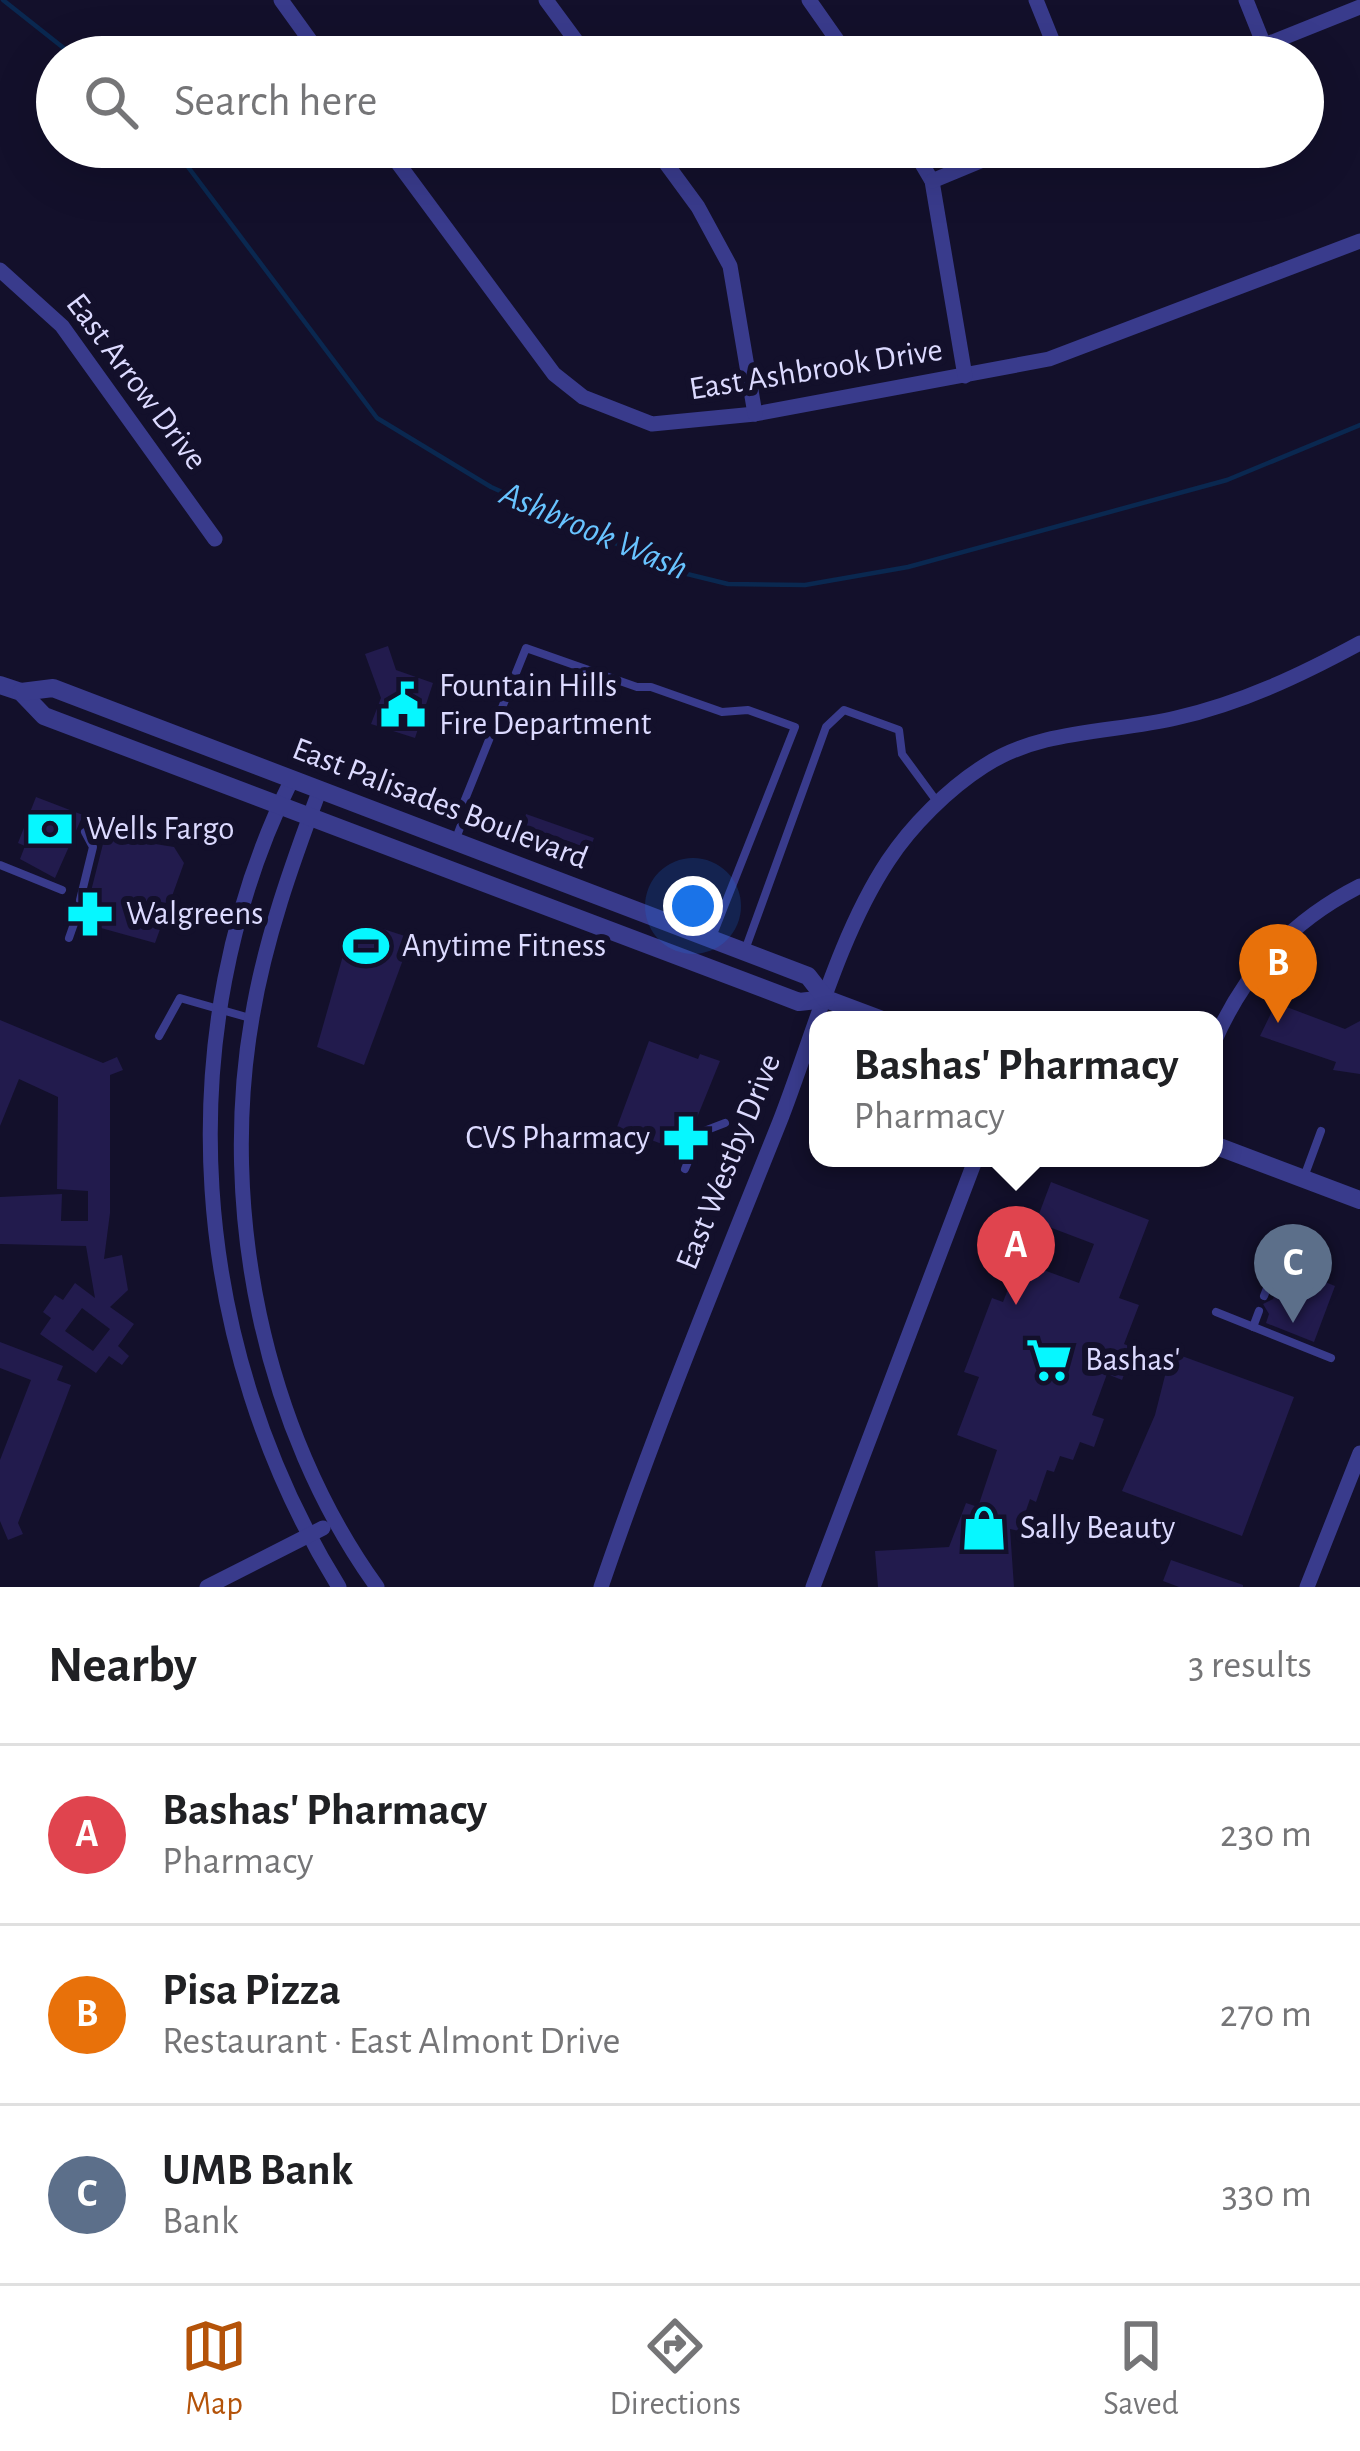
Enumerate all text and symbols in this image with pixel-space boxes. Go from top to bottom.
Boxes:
search box [36,36,1324,168]
icon: search [78,69,144,135]
text: Search here [174,79,377,124]
street label: East Arrow Drive [59,288,213,476]
street label: East Ashbrook Drive [687,334,945,406]
water label: Ashbrook Wash [494,475,693,587]
place label: Fountain Hills Fire Department [439,670,652,741]
public building icon: Fountain Hills Fire Department [378,680,428,730]
street label: East Palisades Boulevard [288,732,592,876]
bank icon: Wells Fargo [25,804,75,854]
place label: Wells Fargo [86,813,234,846]
your location [663,876,723,936]
pharmacy icon: Walgreens [65,889,115,939]
place label: Walgreens [126,898,263,931]
sports icon: Anytime Fitness [341,921,391,971]
pin: B [1239,924,1317,1023]
place label: Anytime Fitness [402,930,606,963]
popup [809,1011,1223,1167]
text: Bashas' Pharmacy [853,1043,1179,1088]
street label: East Westby Drive [671,1050,787,1274]
text: Pharmacy [853,1097,1005,1136]
pharmacy icon: CVS Pharmacy [661,1113,711,1163]
place label: CVS Pharmacy [465,1122,650,1155]
pin: A [977,1206,1055,1305]
pin: C [1254,1224,1332,1323]
supermarket icon: Bashas' [1024,1335,1074,1385]
place label: Bashas' [1085,1344,1180,1377]
shop icon: Sally Beauty [959,1503,1009,1553]
place label: Sally Beauty [1020,1512,1175,1545]
text: Nearby [48,1640,197,1691]
text: 3 results [1188,1646,1312,1685]
text: Bashas' Pharmacy [162,1788,487,1833]
text: A [75,1815,99,1854]
text: 230 m [1220,1815,1312,1854]
text: Pharmacy [162,1842,314,1881]
text: Pisa Pizza [162,1968,341,2013]
text: B [76,1995,98,2034]
text: 270 m [1220,1995,1312,2034]
text: Restaurant · East Almont Drive [162,2022,620,2061]
text: UMB Bank [162,2148,353,2193]
text: C [77,2175,97,2214]
text: 330 m [1222,2175,1312,2214]
text: Bank [162,2202,238,2241]
tab: Map [181,2313,247,2425]
tab: Directions [609,2313,741,2425]
tab: Saved [1103,2313,1179,2425]

